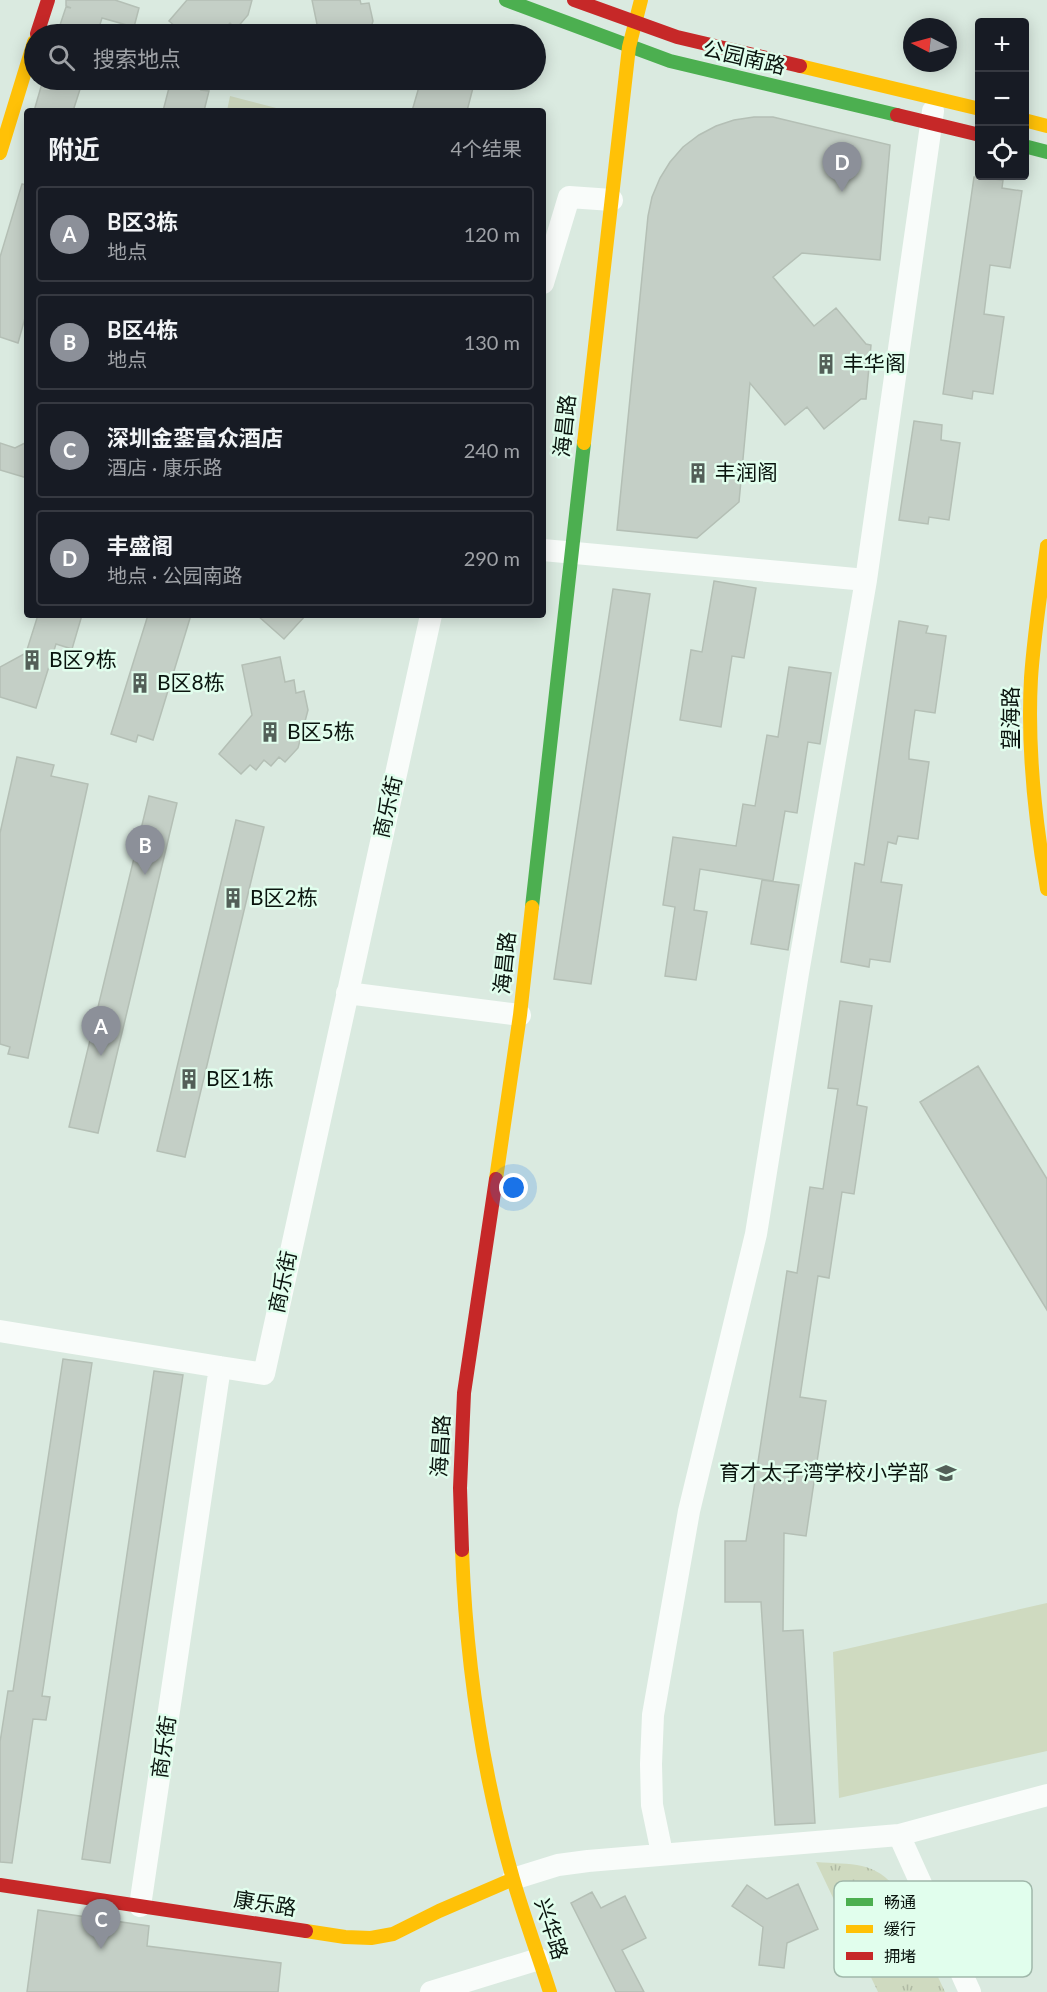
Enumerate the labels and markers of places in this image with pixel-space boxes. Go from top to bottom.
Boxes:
pin: D [822,142,862,192]
place label: 丰华阁 [843,350,906,375]
building icon: 丰华阁 [814,352,838,376]
place label: 丰润阁 [715,459,778,484]
building icon: 丰润阁 [686,461,710,485]
place label: B区9栋 [49,646,117,671]
building icon: B区9栋 [20,648,44,672]
place label: B区8栋 [157,669,225,694]
building icon: B区8栋 [128,671,152,695]
place label: B区5栋 [287,718,355,743]
building icon: B区5栋 [258,720,282,744]
pin: B [126,826,164,875]
place label: B区2栋 [250,884,318,909]
building icon: B区2栋 [221,886,245,910]
pin: A [82,1006,120,1056]
place label: B区1栋 [206,1065,274,1090]
building icon: B区1栋 [177,1067,201,1091]
place label: 育才太子湾学校小学部 [719,1459,929,1484]
school or university icon: 育才太子湾学校小学部 [934,1461,958,1485]
pin: C [82,1900,120,1949]

